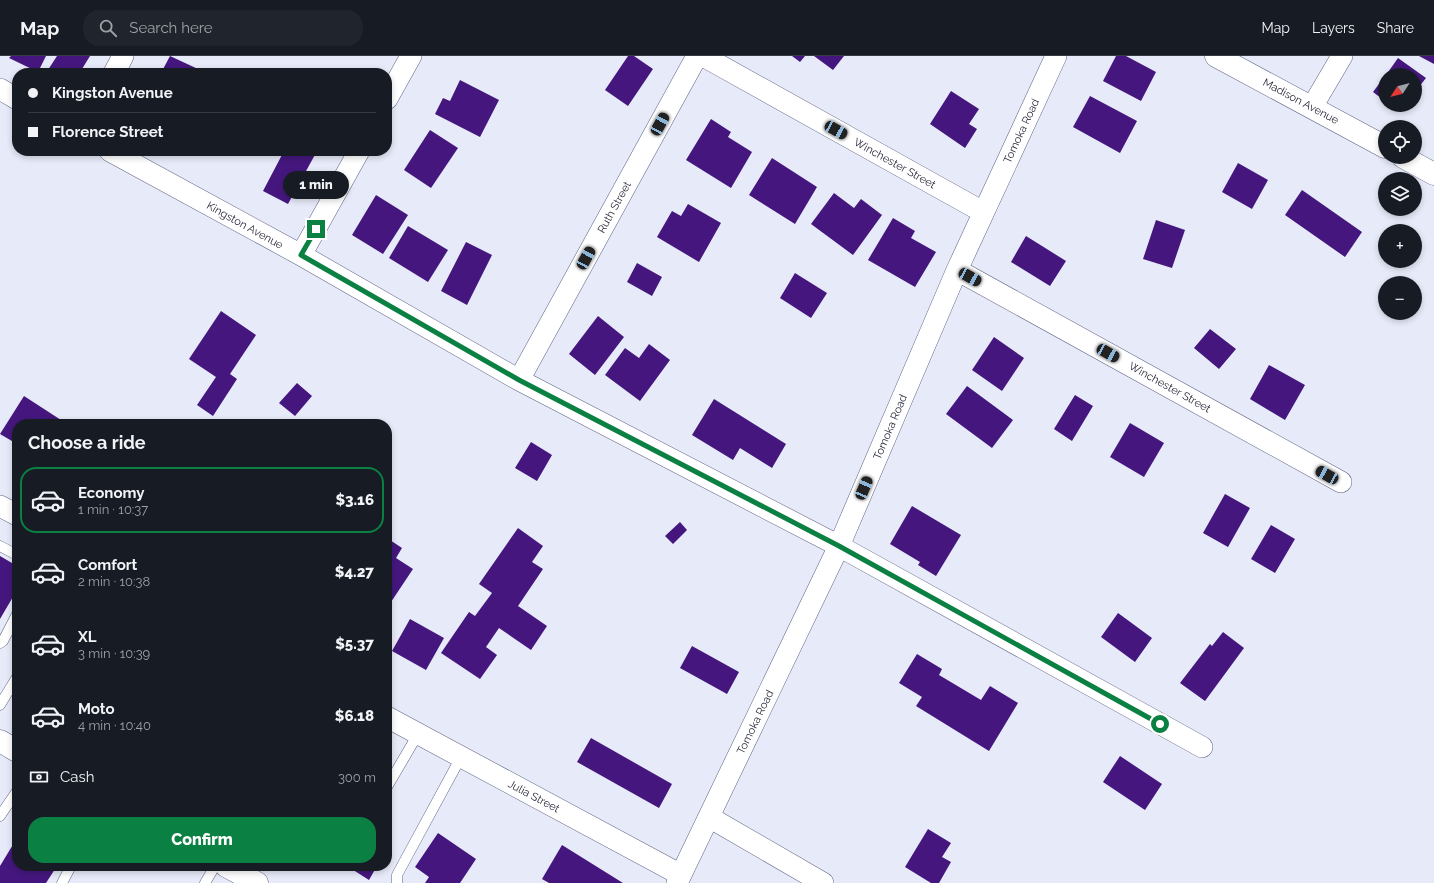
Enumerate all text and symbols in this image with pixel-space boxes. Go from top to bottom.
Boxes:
search box [83,10,363,46]
text: Map [20,17,59,39]
icon: search [97,17,119,39]
text: Search here [129,19,213,37]
text: Map [1262,20,1290,36]
text: Layers [1312,20,1355,36]
text: Share [1377,20,1414,36]
north arrow [1378,68,1422,112]
map controls [1378,68,1422,320]
street label: Madison Avenue [1261,76,1341,127]
text: Kingston Avenue [52,84,173,102]
street label: Tomoka Road [1001,97,1042,166]
car [649,111,671,137]
car [823,119,849,141]
button: locate [1378,120,1422,164]
text: Florence Street [52,123,163,141]
street label: Winchester Street [852,136,938,191]
callout: 1 min [283,171,349,199]
button: layers [1378,172,1422,216]
text: 1 min [299,177,333,192]
street label: Ruth Street [595,179,634,235]
street label: Kingston Avenue [204,199,286,252]
route end [307,220,325,238]
button: + [1378,224,1422,268]
car [575,245,597,271]
car [957,266,983,288]
button: − [1378,276,1422,320]
car [1095,342,1121,364]
street label: Winchester Street [1127,360,1213,415]
street label: Tomoka Road [871,392,910,462]
text: Choose a ride [28,432,146,453]
car [1314,464,1340,486]
car [854,475,874,501]
icon: car [30,482,66,518]
text: Economy [78,484,145,502]
text: $3.16 [336,491,374,509]
text: 1 min · 10:37 [78,502,148,517]
icon: car [30,554,66,590]
text: Comfort [78,556,137,574]
text: $4.27 [335,563,374,581]
text: 2 min · 10:38 [78,574,150,589]
icon: car [30,626,66,662]
text: XL [78,628,96,646]
text: $5.37 [335,635,374,653]
text: 3 min · 10:39 [78,646,150,661]
street label: Tomoka Road [734,688,777,756]
icon: car [30,698,66,734]
text: Moto [78,700,115,718]
text: $6.18 [335,707,374,725]
route start [1151,715,1169,733]
text: 4 min · 10:40 [78,718,151,733]
icon: cash [28,766,50,788]
text: Cash [60,768,94,786]
text: 300 m [338,770,376,785]
street label: Julia Street [506,777,562,816]
button: Confirm [28,817,376,863]

